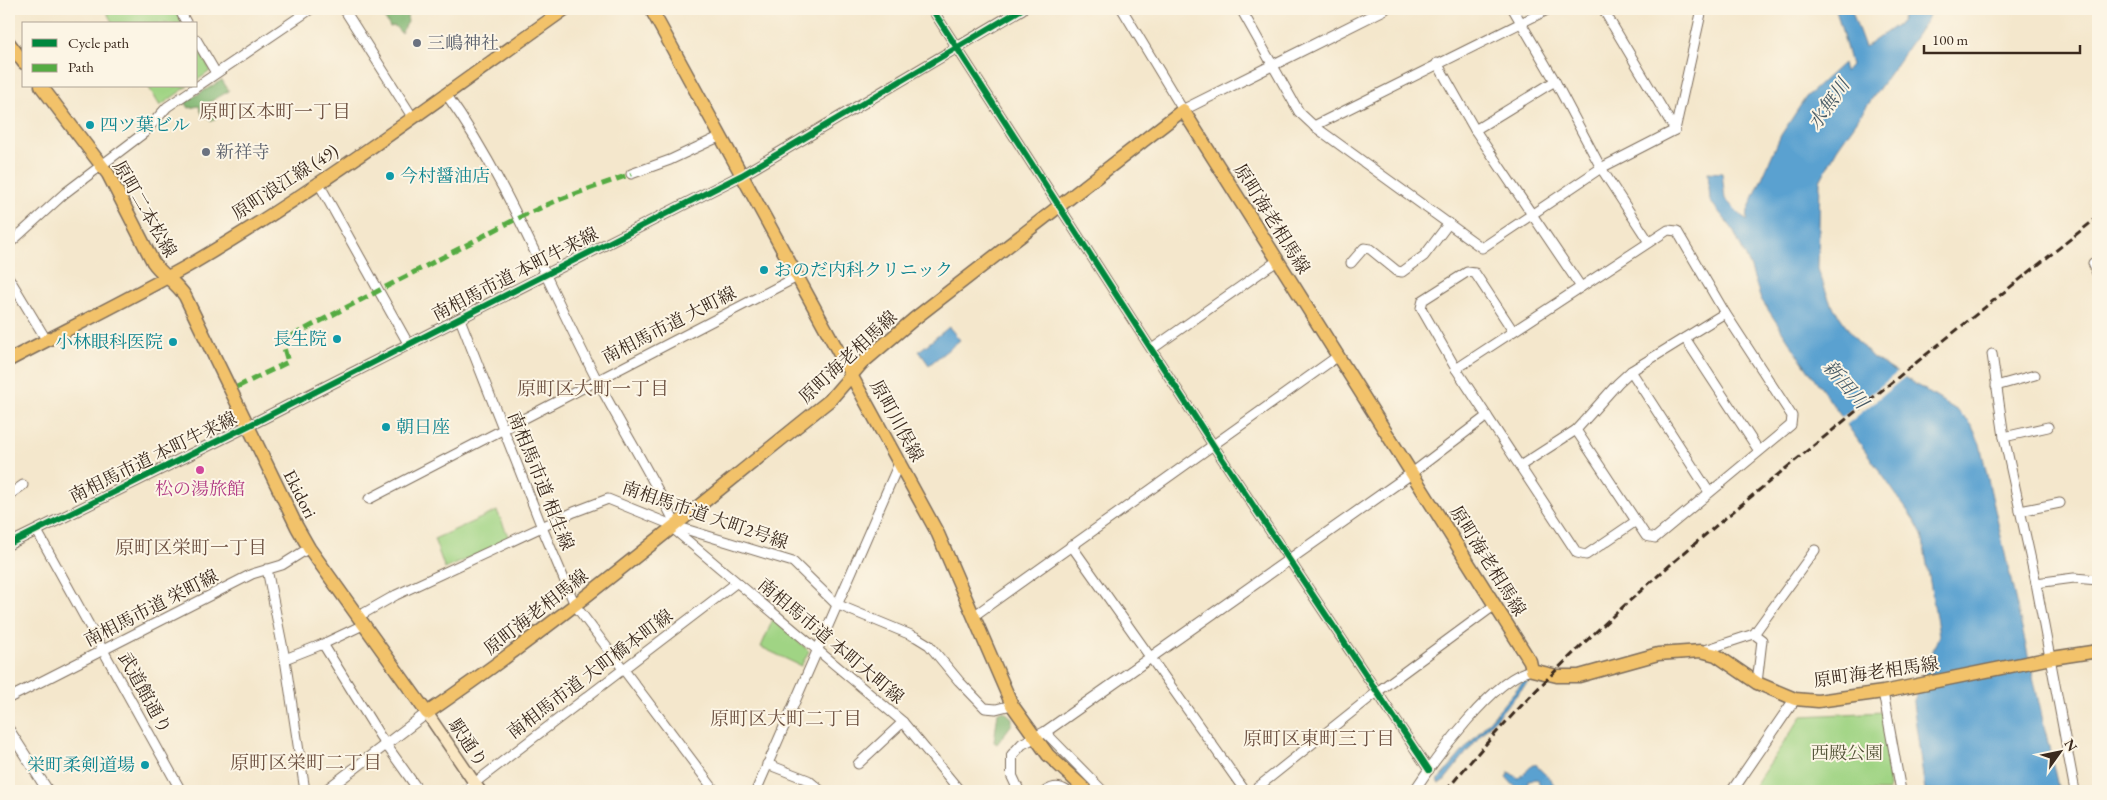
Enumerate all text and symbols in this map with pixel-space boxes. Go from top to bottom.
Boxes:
legend [22,22,198,88]
scale bar [1924,22,2081,54]
text: 100 m [1932,30,1969,49]
place label: 三嶋神社 [427,31,499,54]
text: Cycle path [68,33,130,52]
marker: 三嶋神社 [411,37,423,49]
text: Path [68,57,94,76]
water label: 水無川 [1802,72,1856,135]
district label: 原町区本町一丁目 [199,99,351,124]
place label: 四ツ葉ビル [100,113,190,136]
marker: 四ツ葉ビル [84,119,96,131]
street label: 原町浪江線 (49) [227,139,342,225]
place label: 新祥寺 [216,140,270,163]
marker: 新祥寺 [200,146,212,158]
street label: 原町二本松線 [108,156,182,261]
street label: 原町海老相馬線 [1229,159,1316,278]
place label: 今村醤油店 [400,164,490,187]
marker: 今村醤油店 [384,170,396,182]
street label: 南相馬市道 本町牛来線 [428,222,602,325]
place label: おのだ内科クリニック [774,258,953,281]
marker: おのだ内科クリニック [758,264,770,276]
street label: 南相馬市道 大町線 [598,281,740,368]
street label: 原町海老相馬線 [794,305,902,408]
place label: 長生院 [273,327,327,350]
place label: 小林眼科医院 [55,330,163,353]
marker: 長生院 [331,333,343,345]
marker: 小林眼科医院 [167,336,179,348]
water label: 新田川 [1817,355,1875,416]
district label: 原町区大町一丁目 [517,376,669,401]
street label: 原町川俣線 [866,376,929,466]
street label: 南相馬市道 本町牛来線 [65,406,240,507]
street label: 南相馬市道 相生線 [503,408,580,554]
place label: 朝日座 [396,415,450,438]
marker: 朝日座 [380,421,392,433]
marker: 松の湯旅館 [194,464,206,476]
street label: Ekidori [279,466,323,522]
street label: 南相馬市道 大町2号線 [619,475,791,554]
place label: 松の湯旅館 [155,477,245,500]
street label: 原町海老相馬線 [1445,501,1532,620]
district label: 原町区栄町一丁目 [115,535,267,560]
street label: 南相馬市道 栄町線 [80,564,222,651]
street label: 原町海老相馬線 [479,564,592,659]
street label: 南相馬市道 本町大町線 [754,573,909,708]
street label: 南相馬市道 大町橋本町線 [502,604,677,743]
street label: 武道館通り [114,648,177,738]
street label: 原町海老相馬線 [1812,651,1940,692]
district label: 原町区大町二丁目 [710,706,862,731]
street label: 駅通り [444,714,493,772]
district label: 原町区東町三丁目 [1243,726,1395,751]
north arrow [2034,728,2084,778]
text: N [2060,735,2082,755]
park label: 西殿公園 [1811,741,1883,764]
district label: 原町区栄町二丁目 [230,750,382,775]
place label: 栄町柔剣道場 [27,753,135,776]
marker: 栄町柔剣道場 [139,759,151,771]

